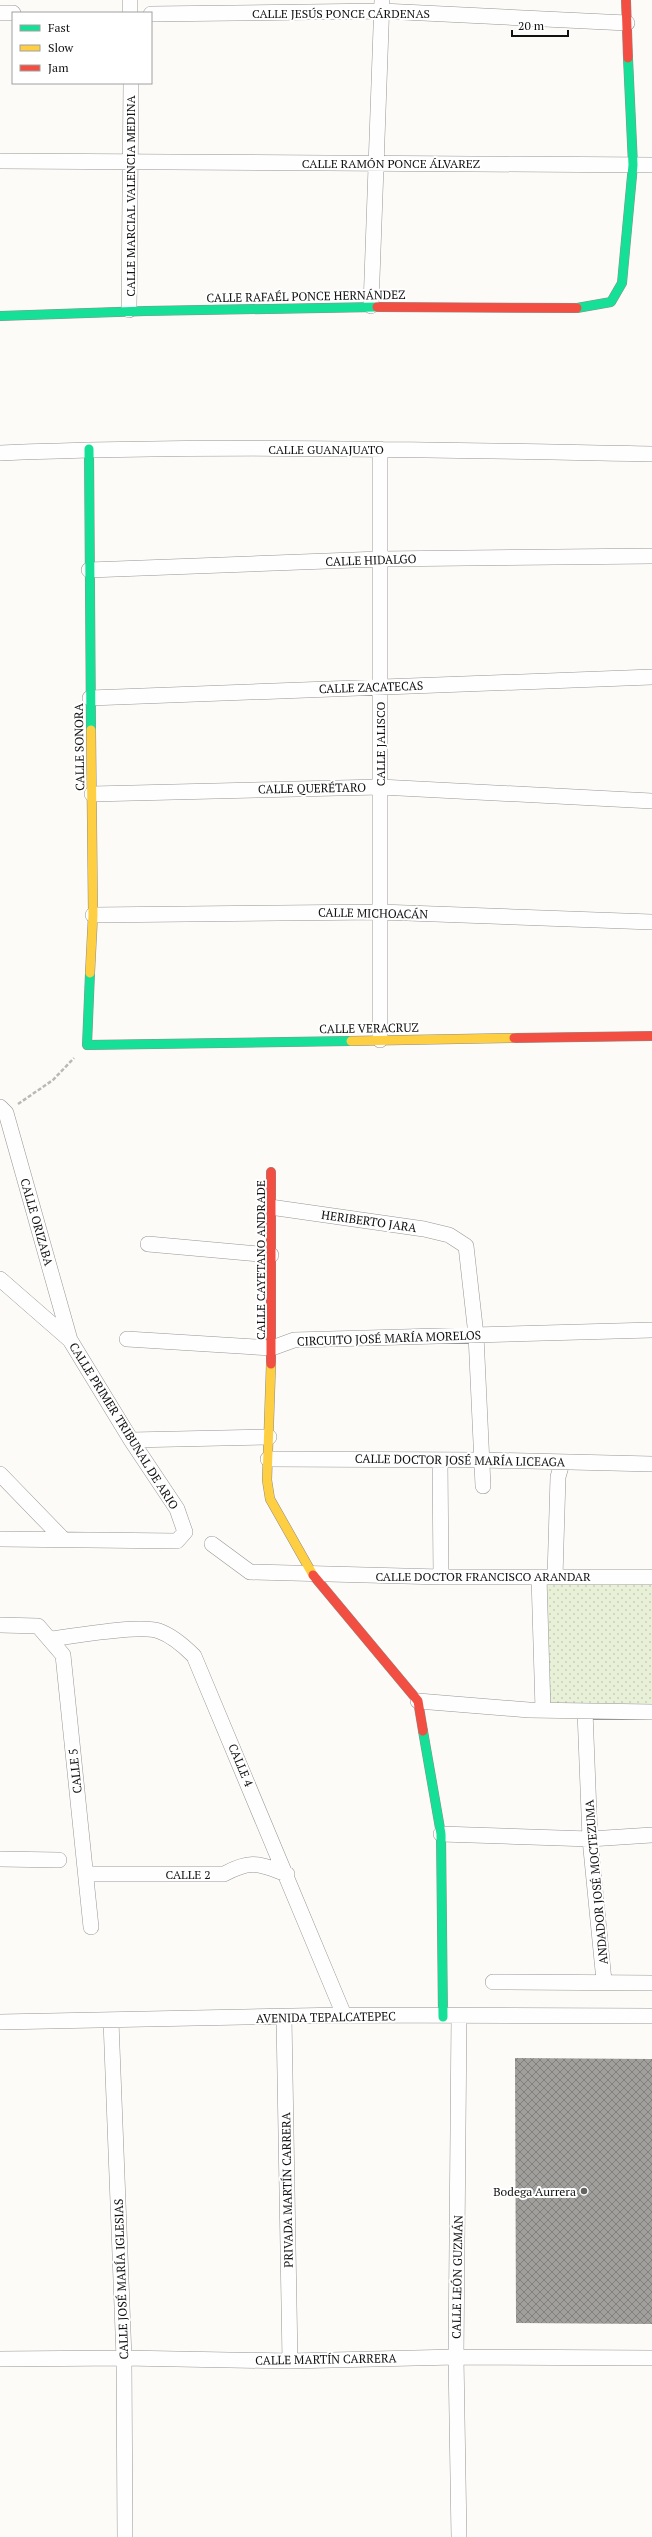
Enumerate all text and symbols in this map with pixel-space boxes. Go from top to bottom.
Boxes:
street label: CALLE JESÚS PONCE CÁRDENAS [252,6,430,21]
legend [12,12,152,84]
scale bar [512,12,568,38]
text: 20 m [518,18,545,33]
text: Fast [48,20,71,35]
text: Slow [48,40,74,55]
text: Jam [48,60,69,75]
street label: CALLE MARCIAL VALENCIA MEDINA [123,95,138,297]
street label: CALLE RAMÓN PONCE ÁLVAREZ [302,156,480,171]
street label: CALLE RAFAÉL PONCE HERNÁNDEZ [206,287,406,305]
street label: CALLE GUANAJUATO [268,442,384,457]
street label: CALLE HIDALGO [325,551,417,569]
street label: CALLE ZACATECAS [319,678,423,696]
street label: CALLE SONORA [71,702,87,791]
street label: CALLE JALISCO [373,702,388,786]
street label: CALLE QUERÉTARO [258,780,366,796]
street label: CALLE MICHOACÁN [318,905,428,921]
street label: CALLE VERACRUZ [319,1020,419,1036]
street label: CALLE ORIZABA [17,1177,57,1268]
street label: CALLE CAYETANO ANDRADE [253,1180,268,1340]
street label: HERIBERTO JARA [320,1207,418,1235]
street label: CIRCUITO JOSÉ MARÍA MORELOS [297,1327,481,1349]
street label: CALLE PRIMER TRIBUNAL DE ARIO [66,1340,182,1512]
street label: CALLE DOCTOR JOSÉ MARÍA LICEAGA [355,1451,566,1469]
street label: CALLE DOCTOR FRANCISCO ARANDAR [375,1569,591,1584]
street label: CALLE 4 [225,1741,257,1789]
street label: CALLE 5 [65,1748,85,1794]
street label: ANDADOR JOSÉ MOCTEZUMA [581,1798,611,1965]
street label: CALLE 2 [165,1867,211,1882]
street label: AVENIDA TEPALCATEPEC [256,2008,396,2026]
street label: PRIVADA MARTÍN CARRERA [278,2111,296,2268]
place label: Bodega Aurrera [493,2184,576,2199]
marker: Bodega Aurrera [579,2186,589,2196]
street label: CALLE JOSÉ MARÍA IGLESIAS [111,2198,131,2360]
street label: CALLE LEÓN GUZMÁN [448,2215,466,2339]
street label: CALLE MARTÍN CARRERA [255,2350,398,2368]

